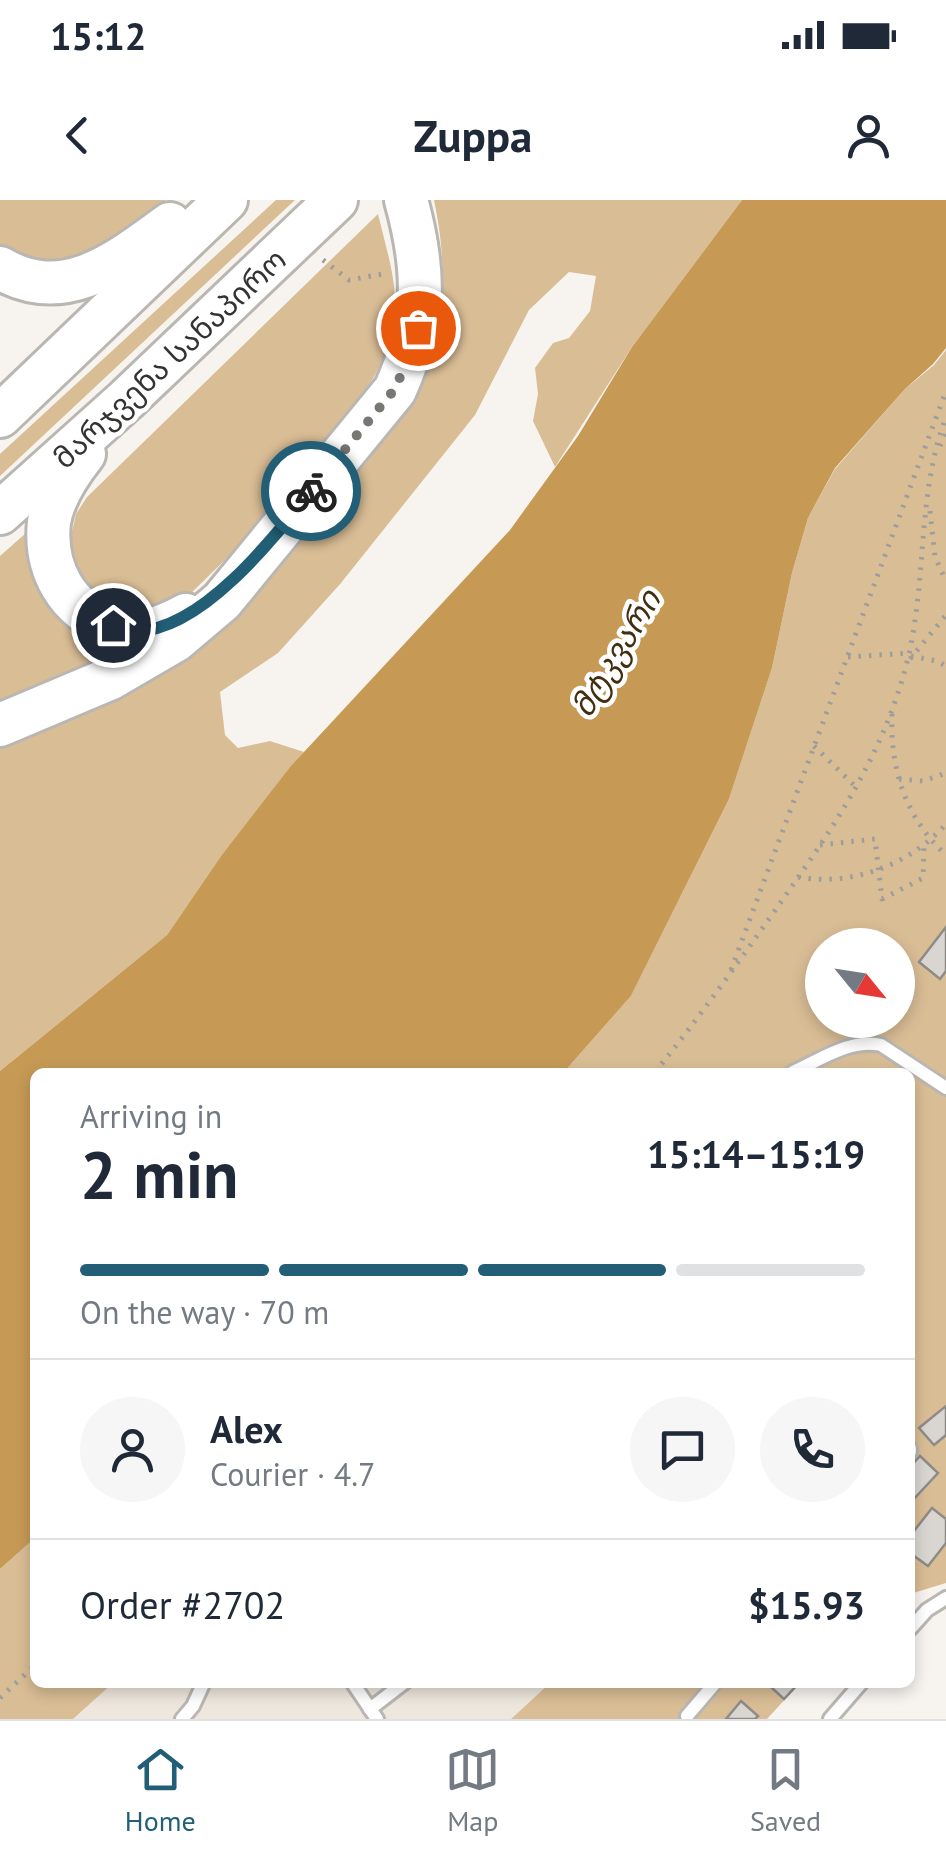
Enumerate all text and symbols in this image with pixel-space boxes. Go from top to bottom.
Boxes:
text: 15:12 [50,11,146,60]
text: Zuppa [414,106,532,164]
icon: back [50,108,105,163]
icon: person [841,108,896,163]
street label: მარჯვენა სანაპირო [44,240,294,476]
pin [376,286,461,371]
icon: bag [391,301,446,356]
courier [261,441,361,541]
icon: bike [284,464,339,519]
water label: მტკვარი [561,580,670,724]
pin [71,583,156,668]
icon: home [86,598,141,653]
north arrow [805,928,915,1038]
map controls [805,928,915,1038]
text: Arriving in [80,1095,222,1137]
text: 15:14–15:19 [647,1129,865,1178]
text: 2 min [80,1132,239,1216]
text: On the way · 70 m [80,1291,329,1333]
button: person [80,1397,185,1502]
button: chat [630,1397,735,1502]
button: phone [760,1397,865,1502]
text: Alex [210,1404,283,1453]
text: Courier · 4.7 [210,1453,376,1495]
text: Order #2702 [80,1580,285,1629]
text: $15.93 [748,1580,865,1629]
tab: Home [125,1742,196,1839]
tab: Map [445,1742,500,1839]
tab: Saved [750,1742,821,1839]

